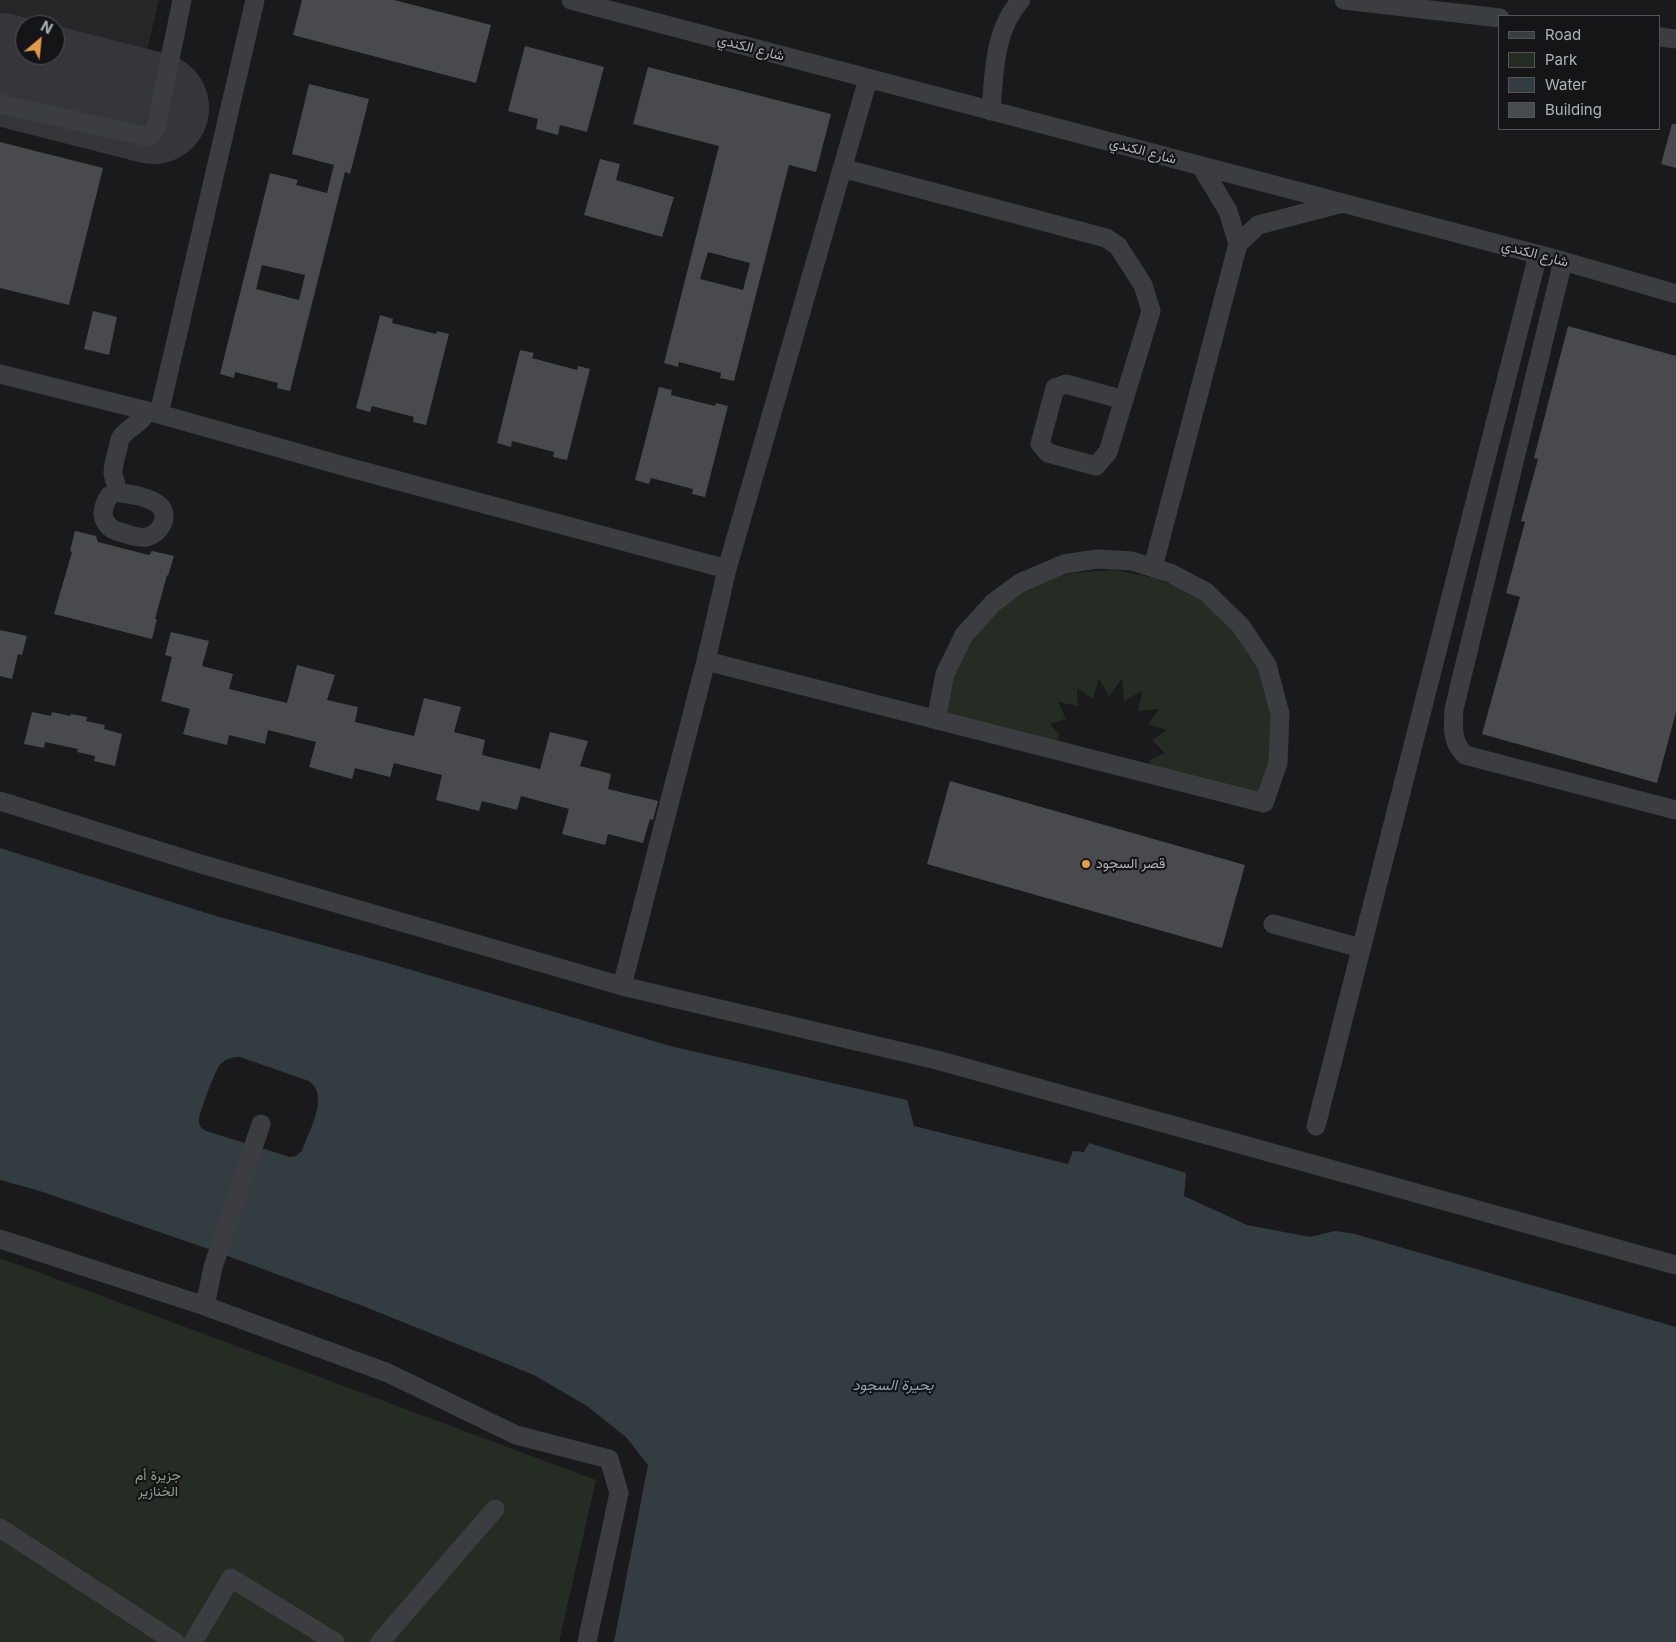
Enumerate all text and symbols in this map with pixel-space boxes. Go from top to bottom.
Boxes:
north arrow [15,15,65,65]
legend [1498,15,1661,130]
text: N [38,17,56,37]
text: Road [1545,25,1581,44]
street label: شارع الكندي [716,31,786,65]
text: Park [1545,50,1577,69]
text: Water [1545,75,1587,94]
text: Building [1545,100,1602,119]
street label: شارع الكندي [1108,134,1178,168]
street label: شارع الكندي [1500,237,1570,271]
place label: قصر السجود [1096,856,1165,872]
marker: قصر السجود [1080,858,1092,870]
water label: بحيرة السجود [853,1376,933,1394]
park label: جزيرة أم الخنازير [135,1468,181,1500]

